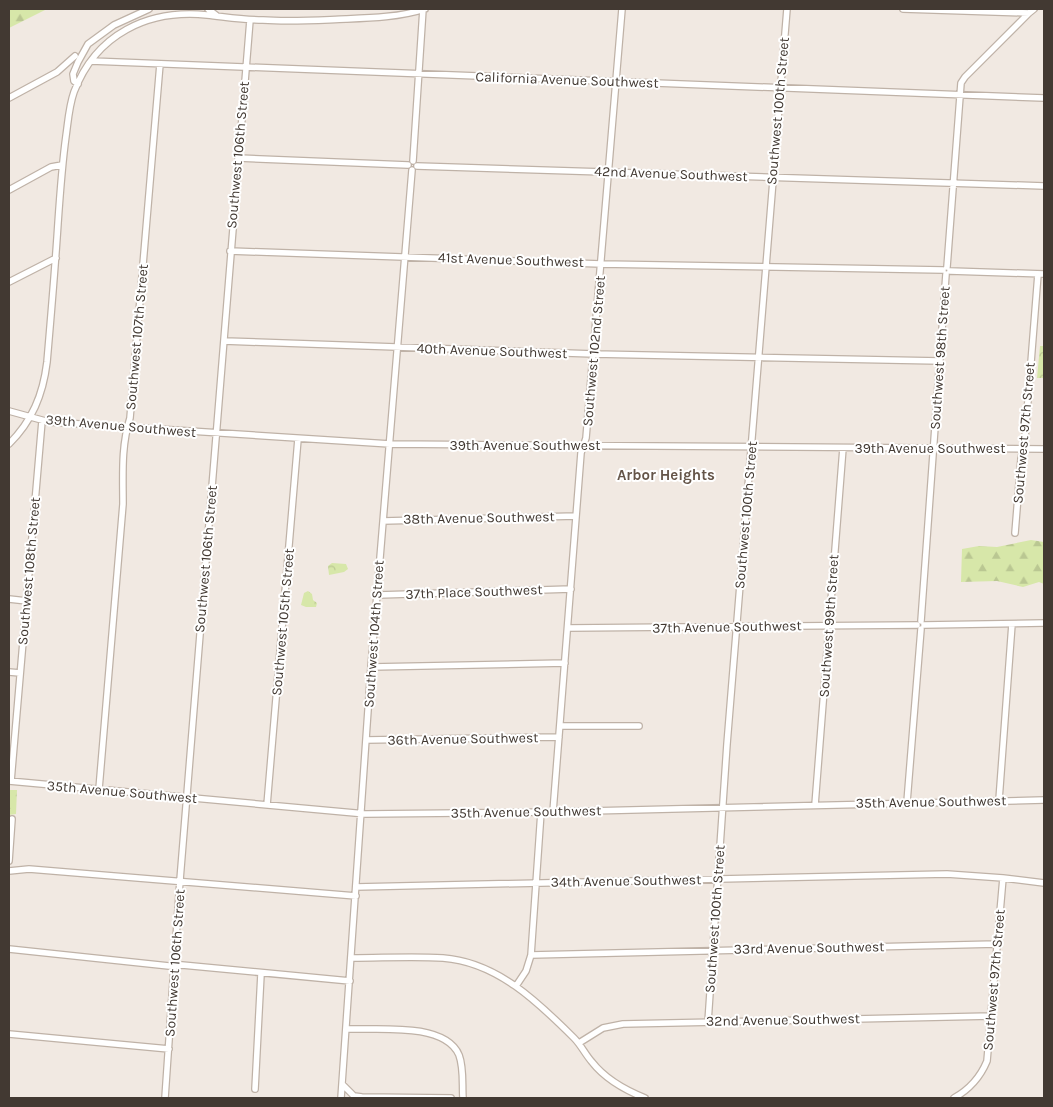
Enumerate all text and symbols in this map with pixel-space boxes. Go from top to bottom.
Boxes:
street label: Southwest 100th Street [763,36,793,186]
street label: California Avenue Southwest [475,68,659,92]
street label: Southwest 106th Street [223,81,253,229]
street label: 42nd Avenue Southwest [594,163,748,185]
street label: 41st Avenue Southwest [438,249,584,271]
street label: Southwest 107th Street [122,263,152,411]
street label: Southwest 102nd Street [579,275,609,427]
street label: Southwest 98th Street [927,286,953,430]
street label: 40th Avenue Southwest [416,340,568,362]
street label: Southwest 97th Street [1009,362,1039,504]
street label: 39th Avenue Southwest [45,411,197,441]
street label: 39th Avenue Southwest [449,437,601,454]
street label: Southwest 100th Street [731,440,761,590]
street label: 39th Avenue Southwest [854,440,1006,457]
district label: Arbor Heights [617,466,715,484]
street label: Southwest 106th Street [191,485,221,633]
street label: Southwest 108th Street [14,496,44,646]
street label: 38th Avenue Southwest [403,508,555,528]
street label: Southwest 105th Street [268,548,298,696]
street label: Southwest 99th Street [816,554,842,698]
street label: Southwest 104th Street [360,560,388,708]
street label: 37th Place Southwest [405,581,543,603]
street label: 37th Avenue Southwest [652,617,802,637]
street label: 36th Avenue Southwest [387,729,539,749]
street label: 35th Avenue Southwest [46,777,198,807]
street label: 35th Avenue Southwest [855,792,1007,812]
street label: 35th Avenue Southwest [450,802,602,822]
street label: Southwest 100th Street [701,844,729,994]
street label: 34th Avenue Southwest [550,871,702,891]
street label: Southwest 106th Street [161,889,189,1037]
street label: Southwest 97th Street [979,909,1009,1051]
street label: 33rd Avenue Southwest [733,938,885,958]
street label: 32nd Avenue Southwest [706,1010,860,1030]

